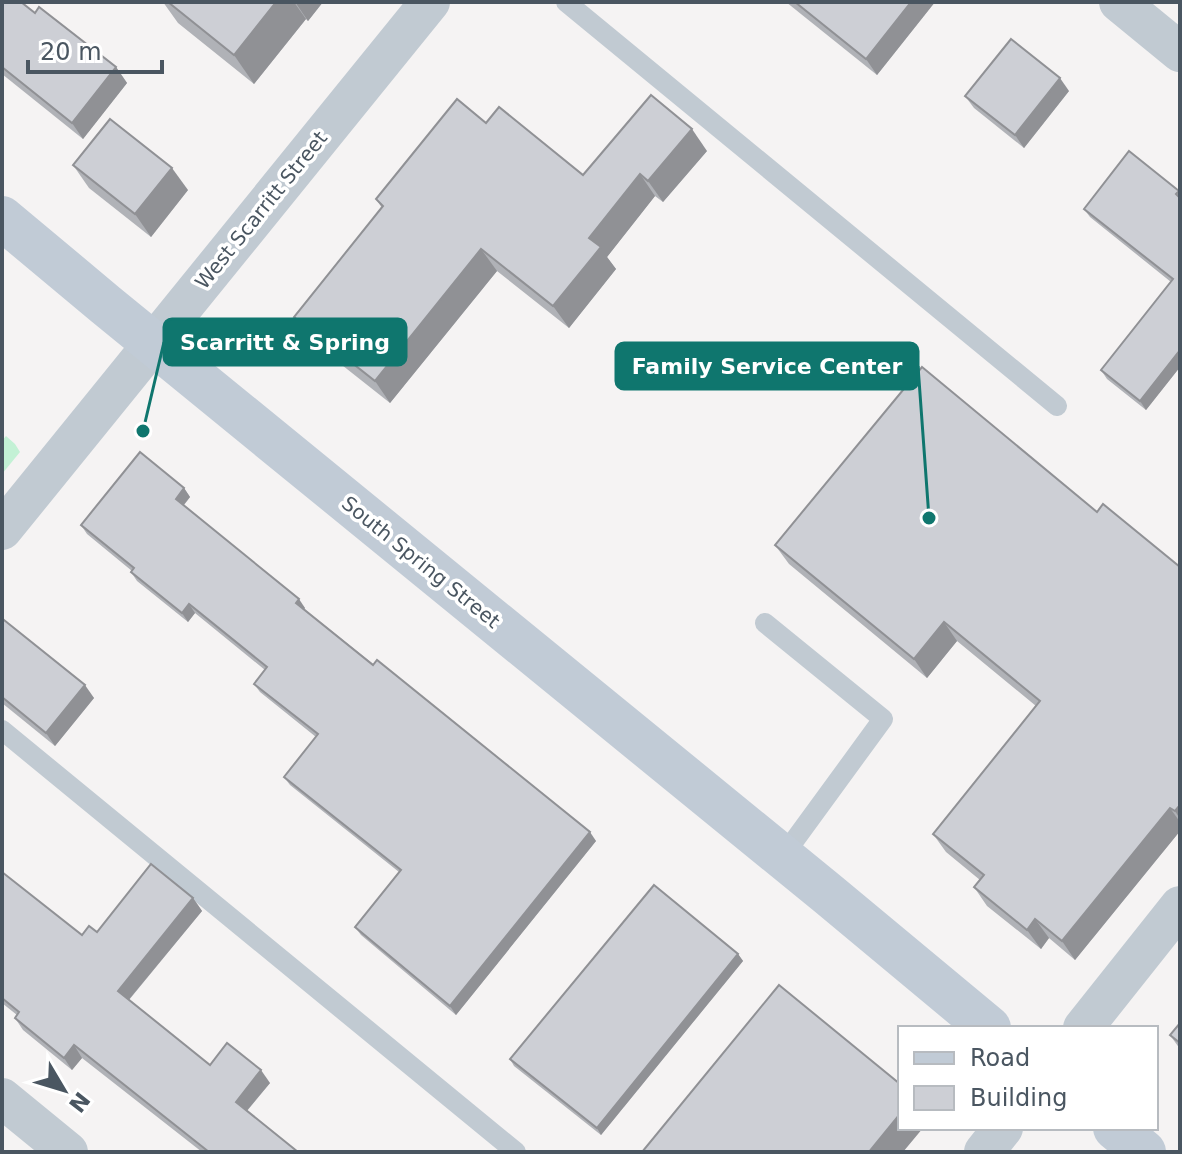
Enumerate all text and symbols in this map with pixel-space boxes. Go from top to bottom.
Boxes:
scale bar [28,24,162,74]
text: 20 m [40,38,102,66]
street label: West Scarritt Street [190,126,332,294]
callout: Scarritt & Spring [164,319,406,365]
text: Scarritt & Spring [180,330,390,355]
callout: Family Service Center [616,343,918,389]
text: Family Service Center [632,354,903,379]
street label: South Spring Street [337,491,505,633]
legend [898,1026,1158,1130]
text: Road [970,1044,1030,1072]
north arrow [24,1050,104,1130]
text: Building [970,1084,1067,1112]
text: N [64,1087,95,1117]

